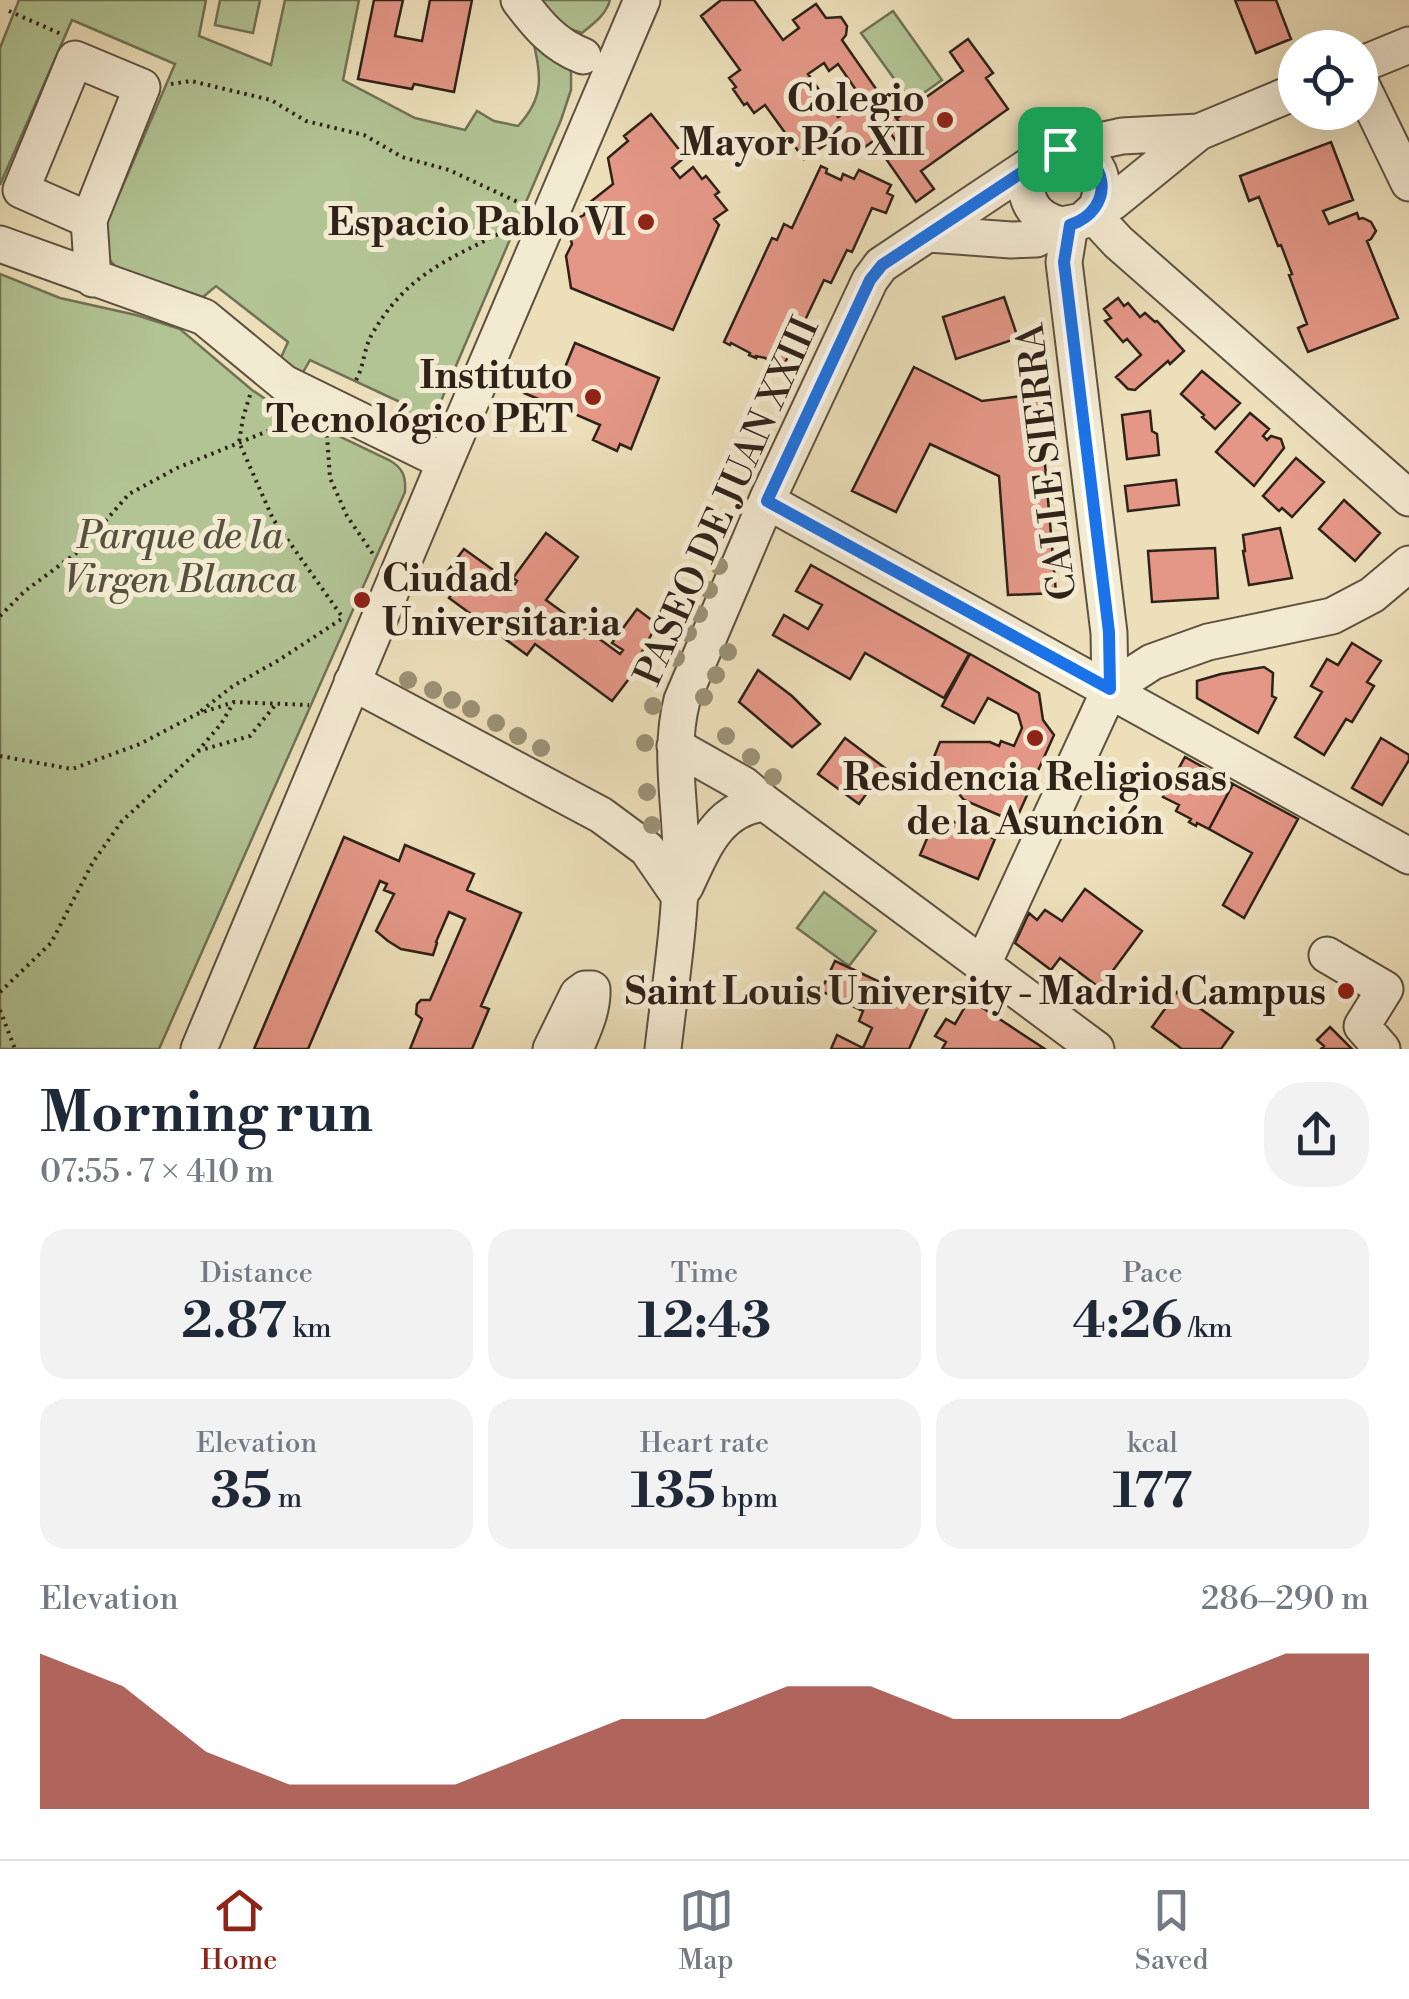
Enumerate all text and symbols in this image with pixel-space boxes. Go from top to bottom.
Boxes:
map controls [1278,30,1378,130]
button: locate [1278,30,1378,130]
place label: Colegio Mayor Pío XII [679,76,925,167]
pin [1018,107,1103,192]
marker: Colegio Mayor Pío XII [934,109,956,131]
icon: arrive [1033,122,1088,177]
place label: Espacio Pablo VI [328,200,626,247]
marker: Espacio Pablo VI [635,211,657,233]
street label: PASEO DE JUAN XXIII [625,310,830,693]
street label: CALLE SIERRA [1007,320,1088,603]
place label: Instituto Tecnológico PET [266,353,573,444]
marker: Instituto Tecnológico PET [582,386,604,408]
park label: Parque de la Virgen Blanca [64,513,297,604]
place label: Ciudad Universitaria [382,556,621,647]
marker: Ciudad Universitaria [351,589,373,611]
marker: Residencia Religiosas de la Asunción [1024,727,1046,749]
place label: Residencia Religiosas de la Asunción [843,755,1227,846]
place label: Saint Louis University - Madrid Campus [625,969,1326,1016]
marker: Saint Louis University - Madrid Campus [1335,980,1357,1002]
text: Morning run [40,1080,373,1149]
button: share [1264,1082,1369,1187]
text: 07:55 · 7 × 410 m [40,1152,274,1192]
text: Distance [200,1256,313,1291]
text: Time [671,1256,738,1291]
text: Pace [1122,1256,1183,1291]
text: 2.87 [181,1291,287,1353]
text: 12:43 [638,1291,771,1353]
text: 4:26 [1072,1291,1182,1353]
text: km [287,1311,332,1346]
text: /km [1182,1311,1233,1346]
text: Elevation [196,1426,317,1461]
text: Heart rate [640,1426,769,1461]
text: kcal [1127,1426,1178,1461]
text: 35 [211,1461,272,1523]
text: 135 [631,1461,716,1523]
text: 177 [1113,1461,1192,1523]
text: m [272,1481,302,1516]
text: bpm [716,1481,778,1516]
text: Elevation [40,1579,179,1619]
text: 286–290 m [1201,1579,1369,1619]
tab: Home [201,1883,277,1978]
tab: Map [679,1883,734,1978]
tab: Saved [1135,1883,1208,1978]

